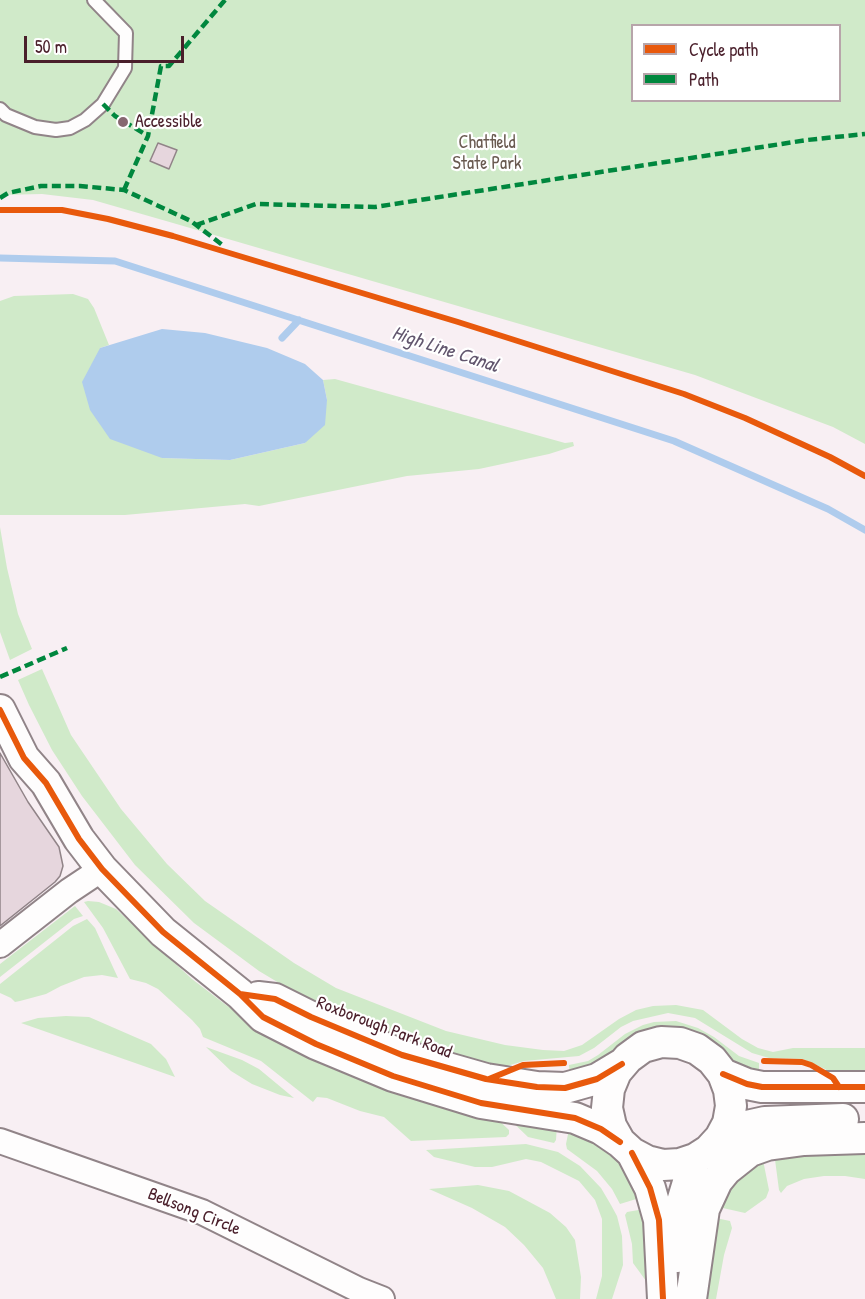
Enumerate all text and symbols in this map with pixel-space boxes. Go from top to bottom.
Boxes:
scale bar [27,24,188,62]
legend [631,24,841,102]
text: 50 m [35,34,67,59]
text: Cycle path [689,37,758,62]
text: Path [689,67,718,92]
place label: Accessible [135,111,202,133]
marker: Accessible [116,115,130,129]
park label: Chatfield State Park [452,132,522,174]
water label: High Line Canal [389,322,501,378]
street label: Roxborough Park Road [313,992,455,1064]
street label: Bellsong Circle [144,1184,244,1240]

